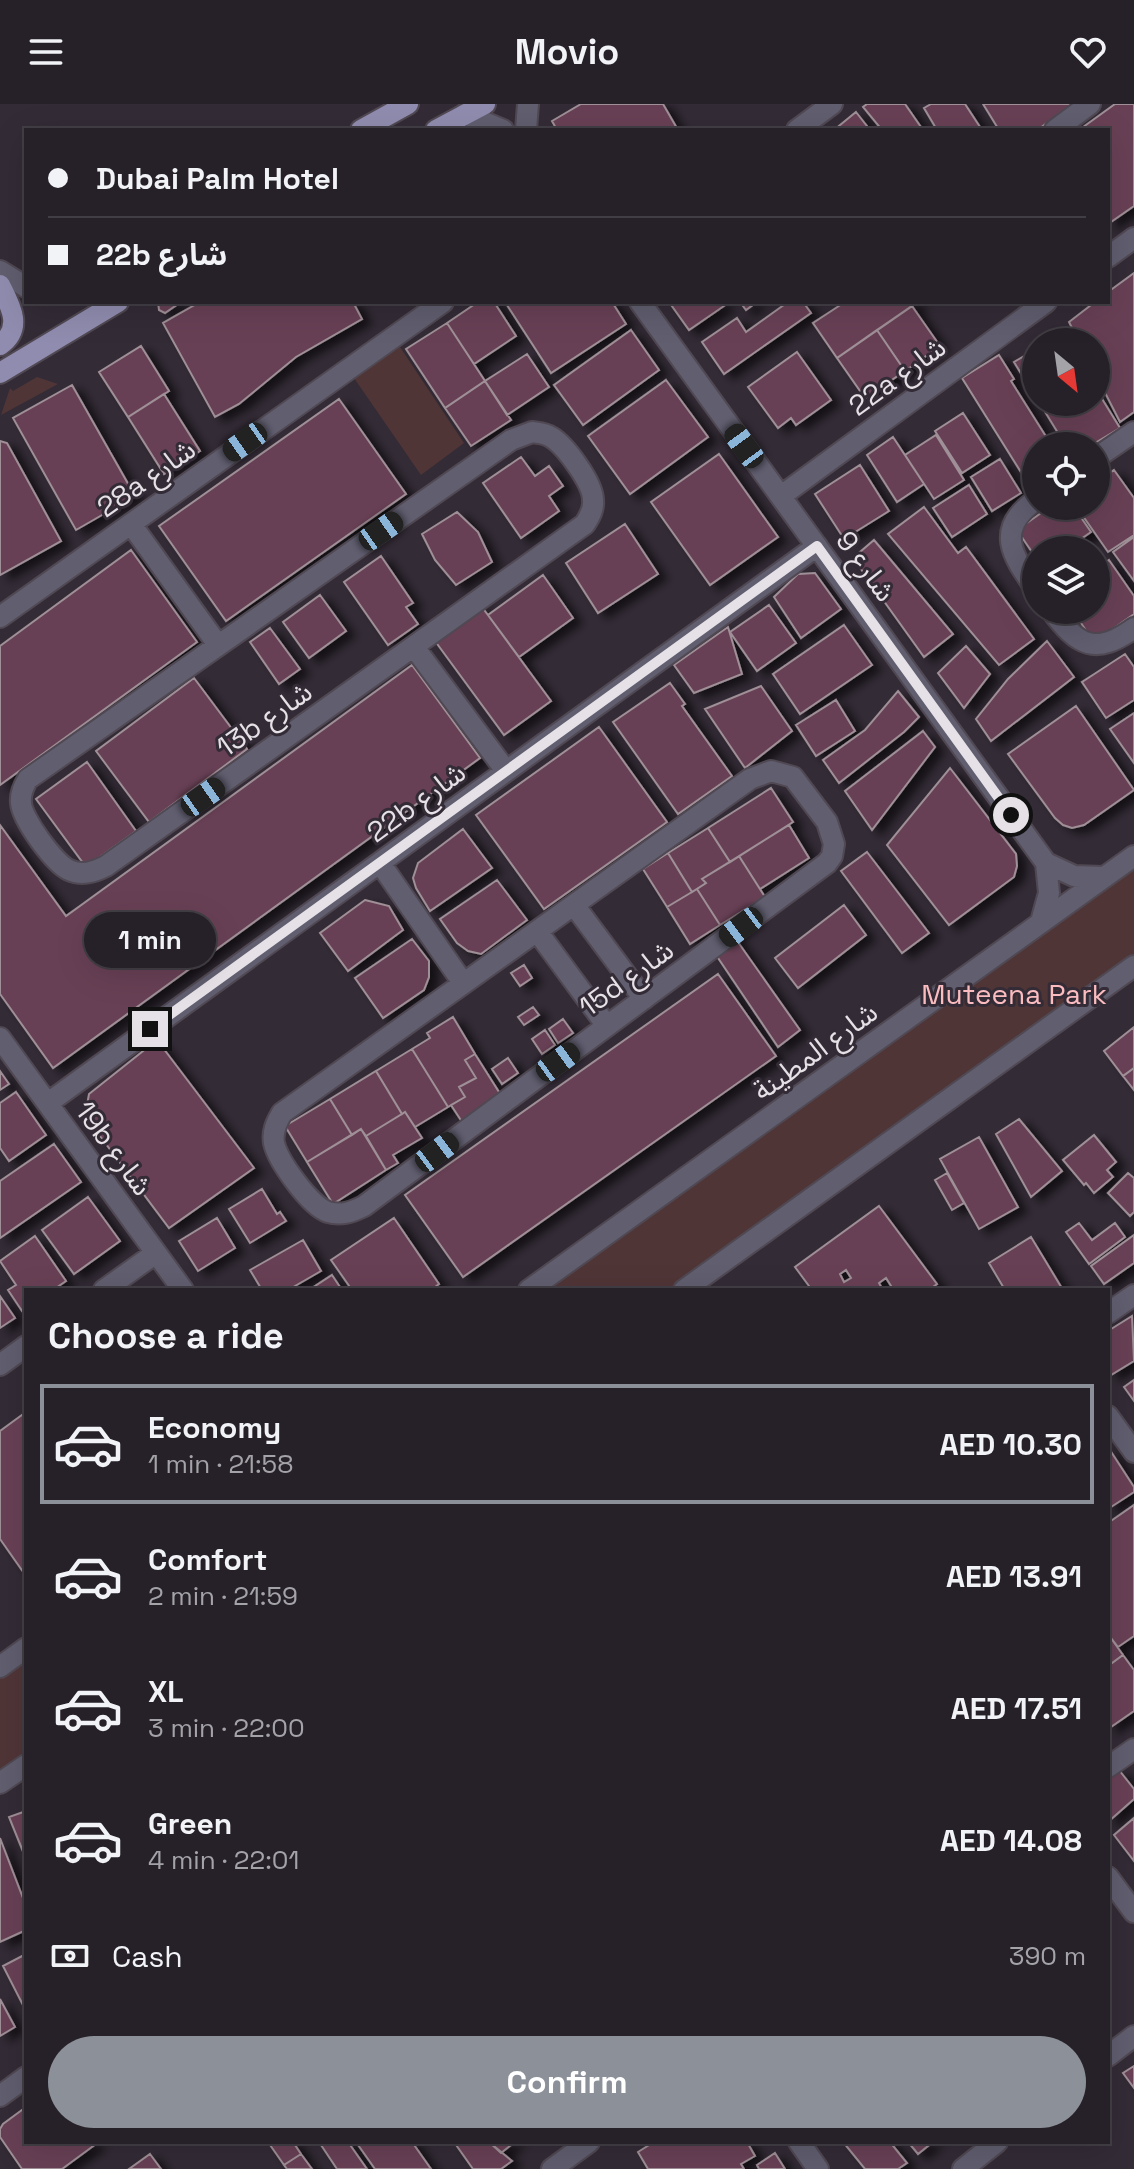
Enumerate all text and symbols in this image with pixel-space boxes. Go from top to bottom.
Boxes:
text: Movio [515,29,619,75]
icon: menu [24,30,68,74]
icon: heart [1066,30,1110,74]
text: Dubai Palm Hotel [96,159,339,198]
text: 22b شارع [96,235,227,274]
north arrow [1022,328,1110,416]
map controls [1022,328,1110,624]
street label: 22a شارع [841,329,955,426]
car [218,418,272,466]
car [720,420,768,472]
street label: 28a شارع [90,431,204,527]
button: locate [1022,432,1110,520]
car [354,507,408,555]
street label: شارع 9 [826,523,904,610]
button: layers [1022,536,1110,624]
street label: 13b شارع [209,673,320,767]
street label: 22b شارع [359,754,474,852]
car [176,773,230,821]
route start [993,797,1029,833]
car [715,903,767,951]
callout: 1 min [84,913,216,969]
text: 1 min [118,923,182,957]
street label: 15d شارع [572,932,682,1027]
park label: Muteena Park [921,976,1107,1012]
street label: شارع المطينة [746,994,886,1111]
route end [132,1011,168,1047]
car [532,1038,584,1086]
street label: 19b شارع [65,1093,160,1204]
car [411,1128,463,1176]
text: Choose a ride [48,1313,284,1359]
icon: car [52,1408,124,1480]
text: Economy [148,1408,281,1447]
text: AED 10.30 [940,1425,1082,1464]
text: 1 min · 21:58 [148,1447,293,1481]
icon: car [52,1540,124,1612]
text: Comfort [148,1540,267,1579]
text: AED 13.91 [946,1557,1082,1596]
text: 2 min · 21:59 [148,1579,298,1613]
icon: car [52,1672,124,1744]
text: XL [148,1672,184,1711]
text: AED 17.51 [951,1689,1082,1728]
text: 3 min · 22:00 [148,1711,305,1745]
icon: car [52,1804,124,1876]
text: Green [148,1804,232,1843]
text: AED 14.08 [940,1821,1082,1860]
text: 4 min · 22:01 [148,1843,299,1877]
icon: cash [48,1934,92,1978]
text: Cash [112,1937,183,1976]
text: 390 m [1009,1939,1086,1973]
button: Confirm [48,2036,1086,2128]

